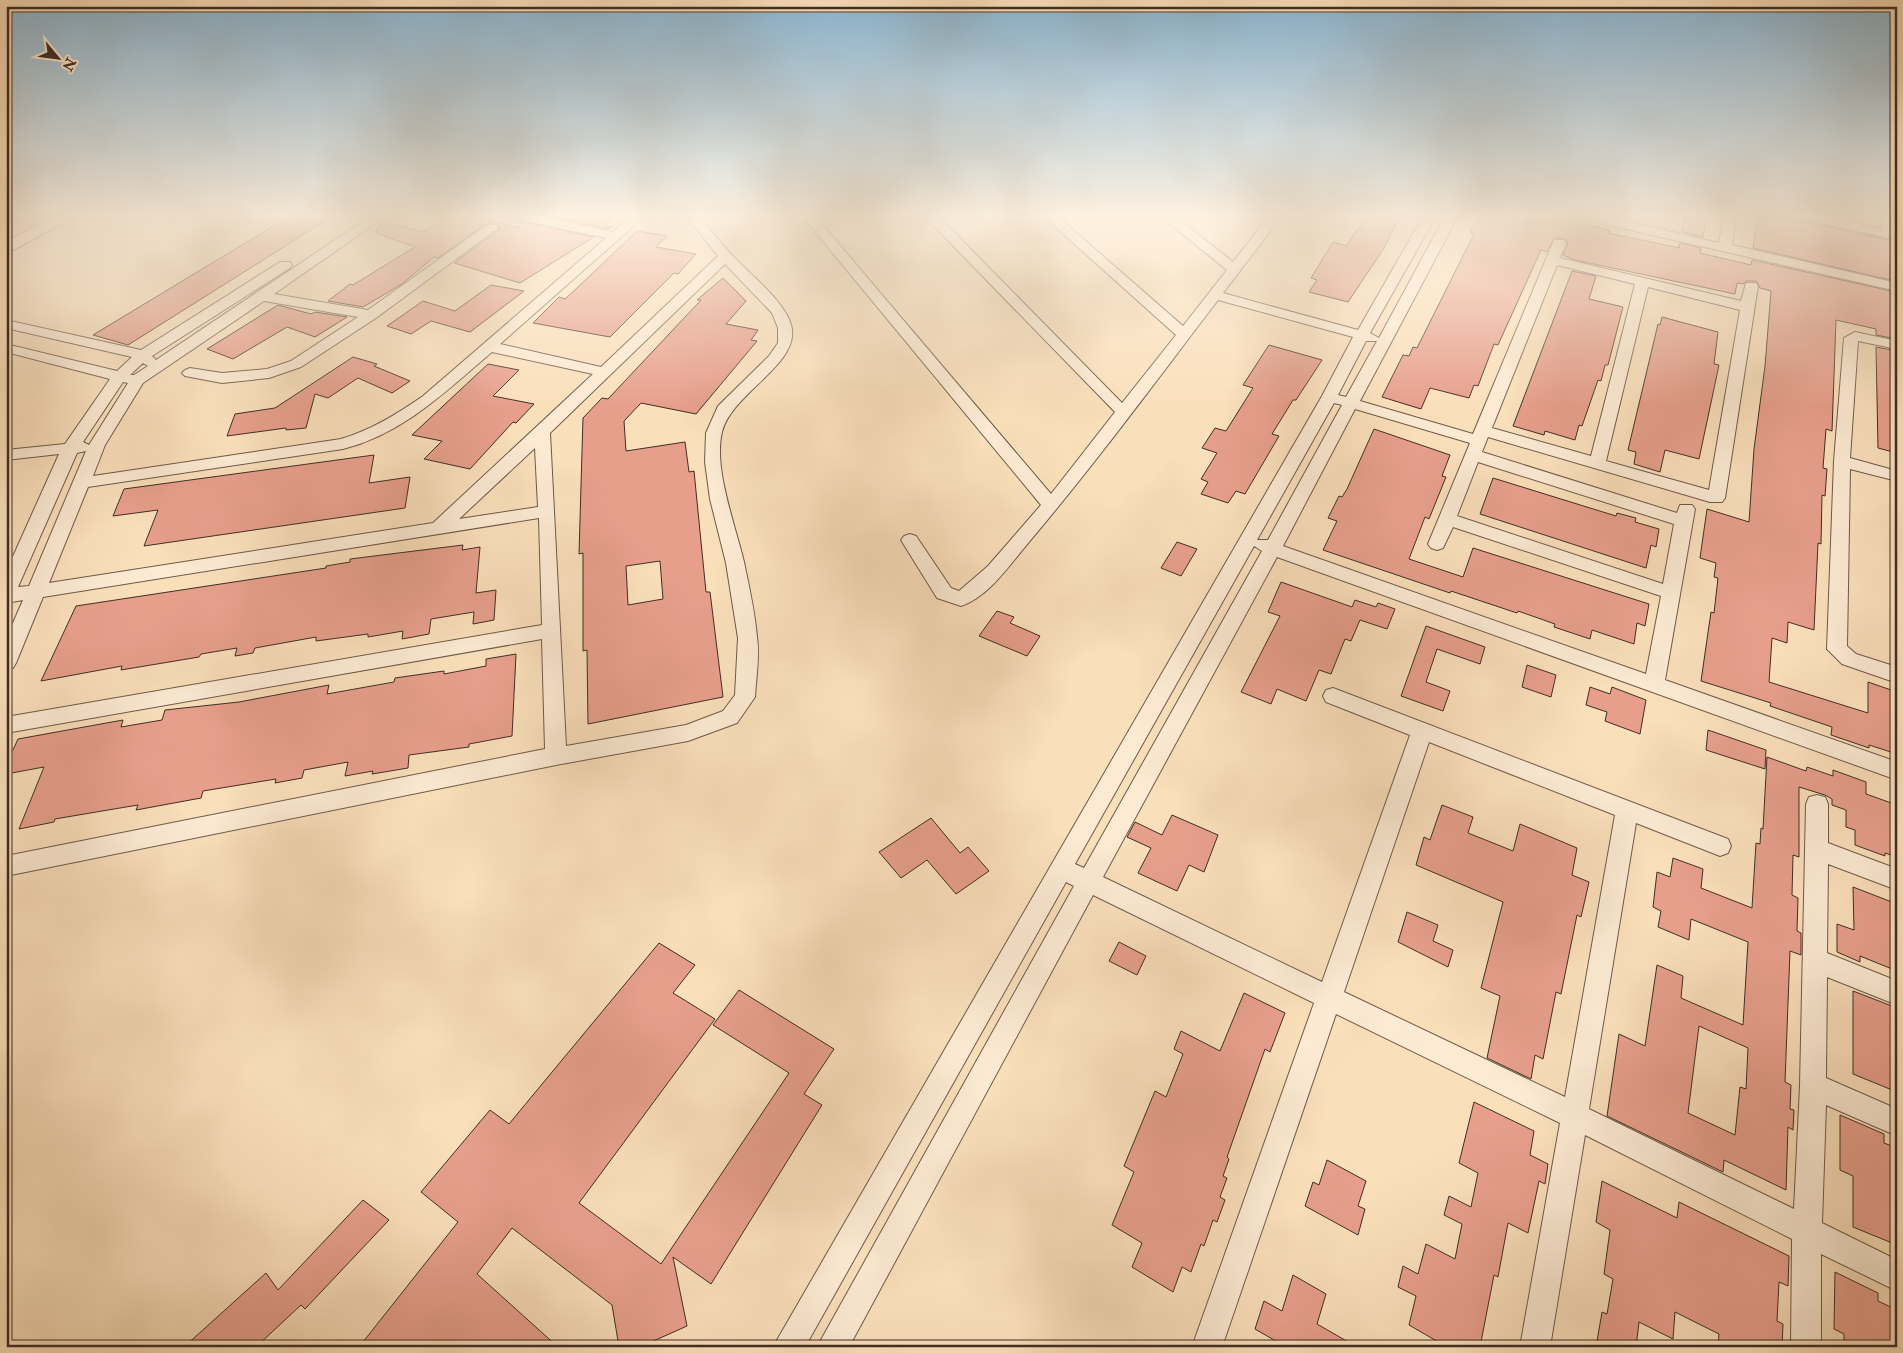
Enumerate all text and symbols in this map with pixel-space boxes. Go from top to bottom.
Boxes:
north arrow [32,32,82,82]
text: N [58,54,80,74]

